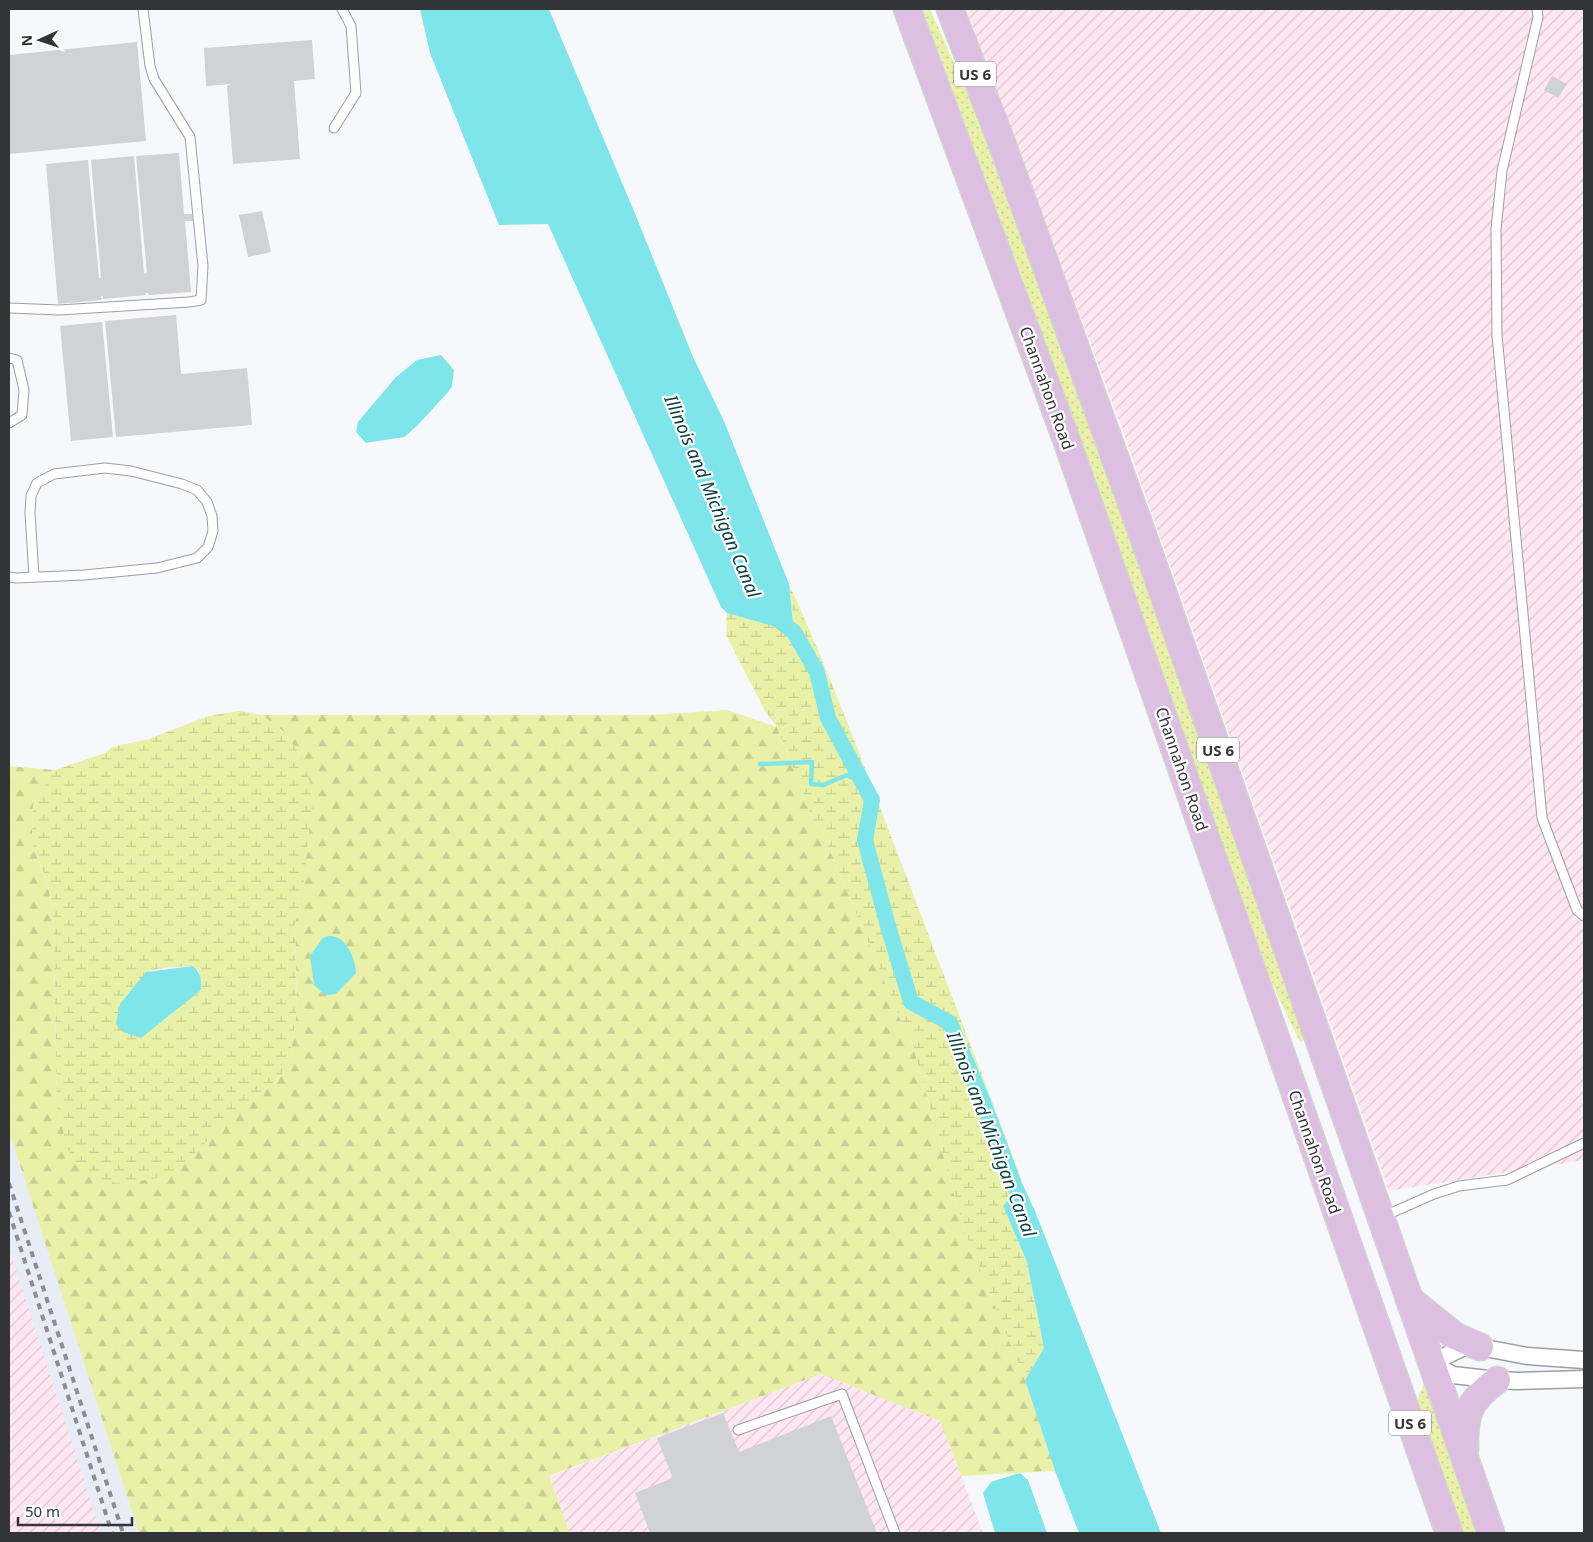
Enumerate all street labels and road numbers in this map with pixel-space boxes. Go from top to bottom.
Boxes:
road number: US 6 [954,62,996,86]
street label: Channahon Road [1014,323,1080,453]
street label: Channahon Road [1150,704,1214,834]
road number: US 6 [1197,738,1239,762]
street label: Channahon Road [1283,1087,1347,1217]
road number: US 6 [1389,1410,1431,1436]

